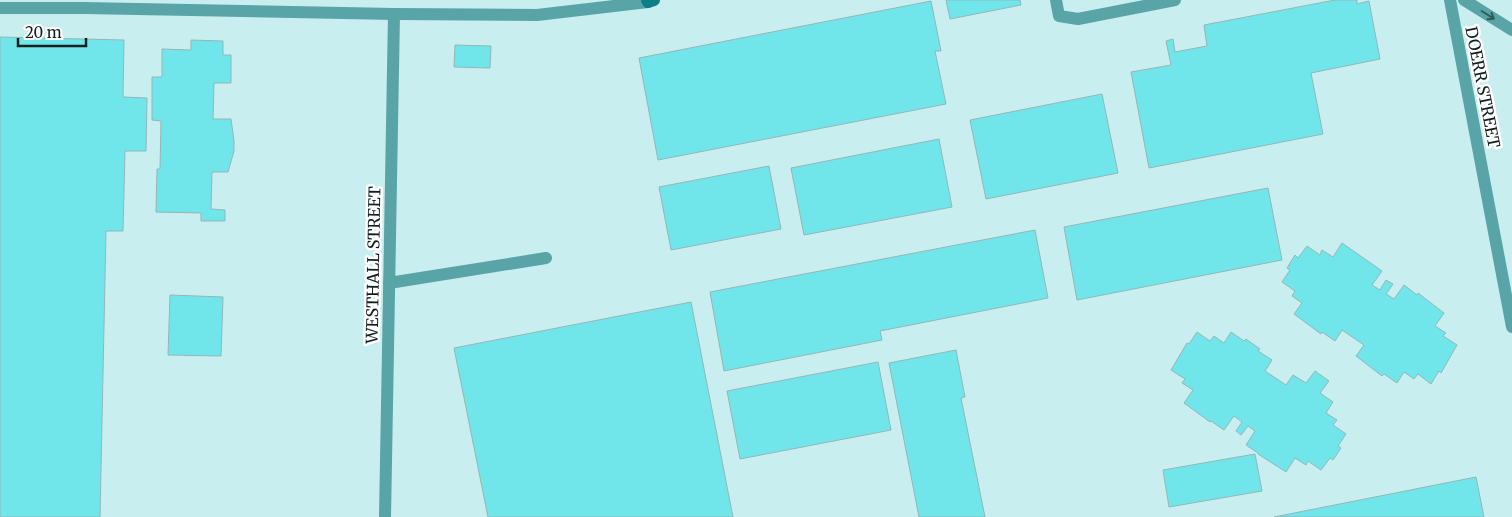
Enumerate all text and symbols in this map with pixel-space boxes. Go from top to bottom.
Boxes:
one-way arrow [1481,10,1495,20]
scale bar [18,15,85,47]
text: 20 m [25,23,62,42]
street label: DOERR STREET [1461,25,1505,149]
street label: WESTHALL STREET [362,186,384,345]

